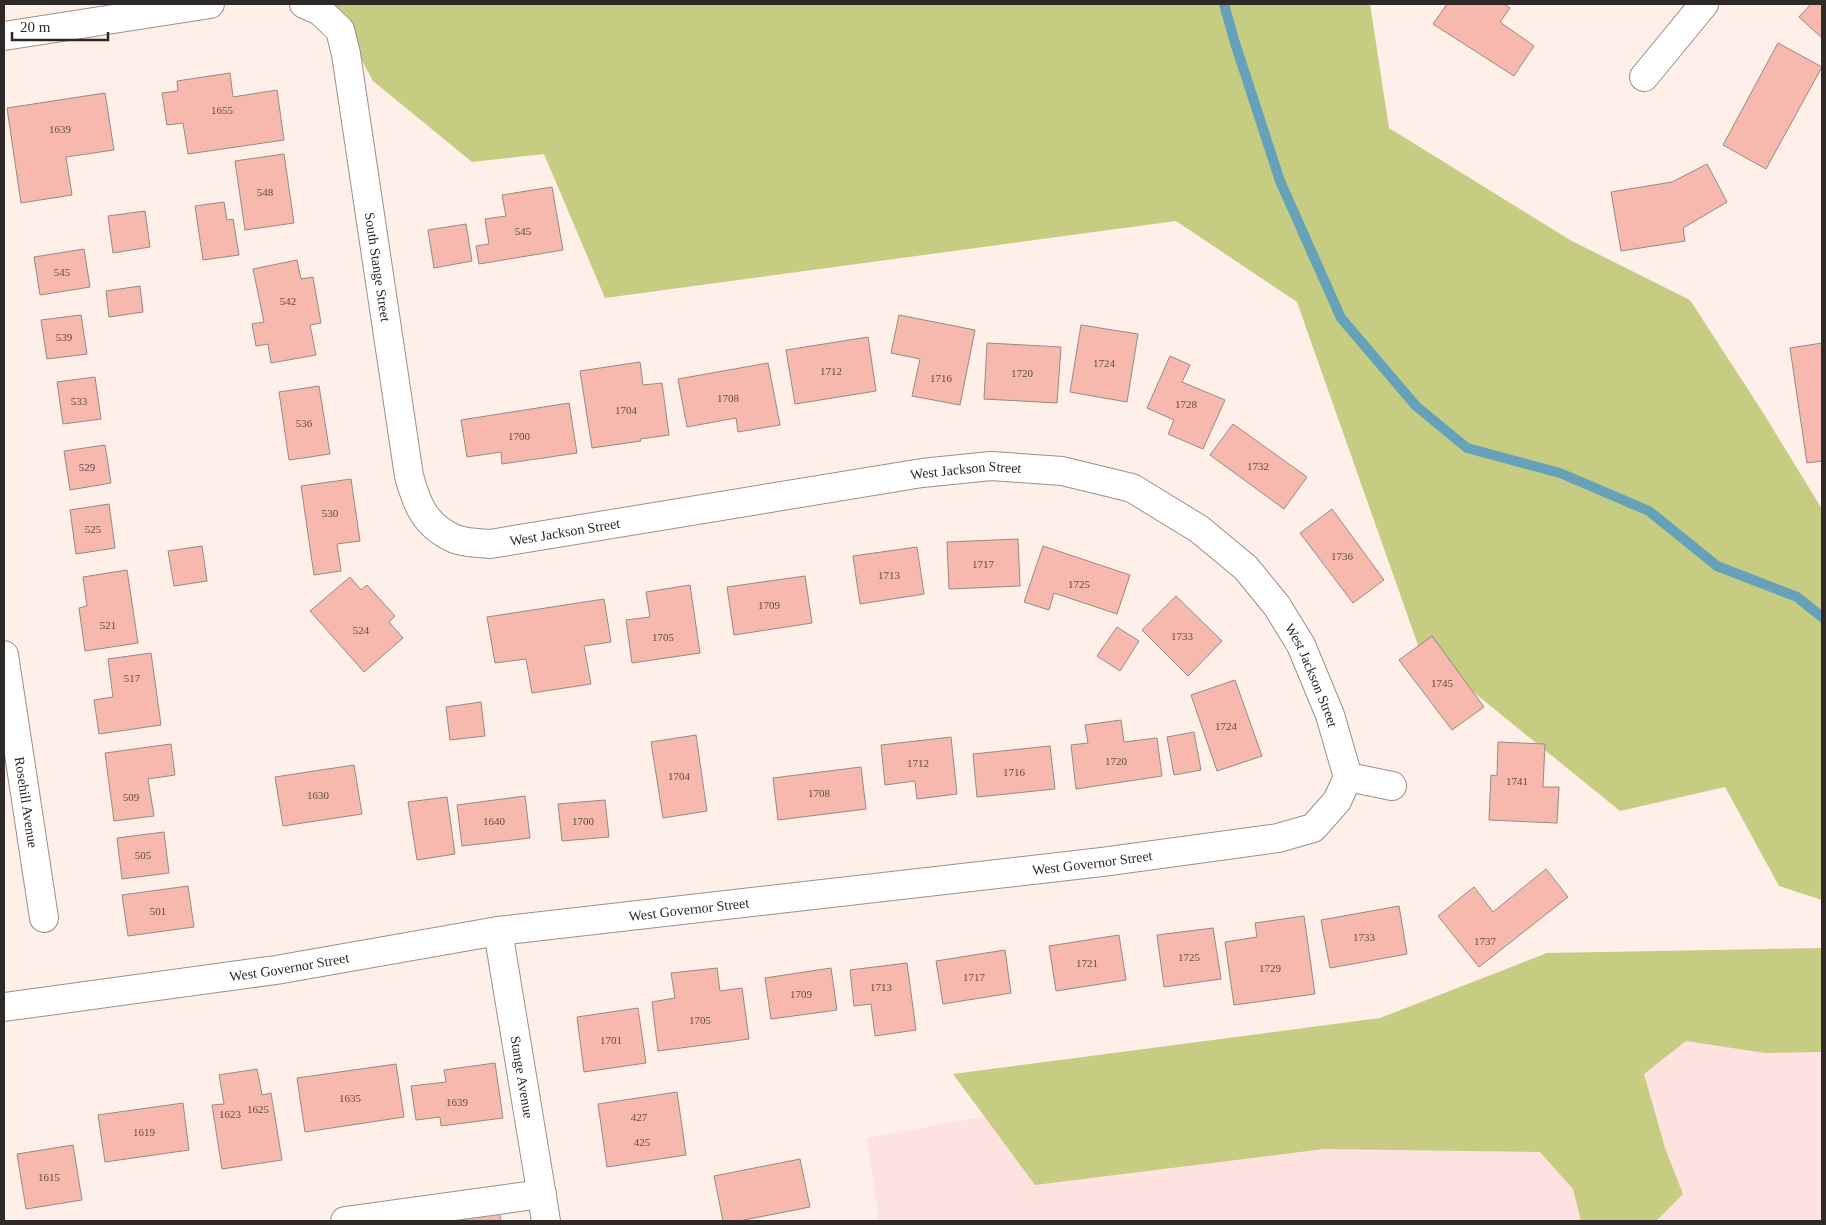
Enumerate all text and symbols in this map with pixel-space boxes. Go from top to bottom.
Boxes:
scale bar [12,10,109,42]
text: 20 m [20,19,51,35]
house number: 1655 [211,104,234,116]
house number: 1639 [49,123,72,135]
house number: 548 [257,186,274,198]
street label: South Stange Street [362,211,393,323]
house number: 545 [515,225,532,237]
house number: 545 [54,266,71,278]
house number: 542 [280,295,296,307]
house number: 539 [56,331,73,343]
house number: 1724 [1093,357,1116,369]
house number: 1712 [820,365,842,377]
house number: 1720 [1011,367,1034,379]
house number: 1716 [930,372,953,384]
house number: 1708 [717,392,740,404]
house number: 533 [71,395,88,407]
house number: 1728 [1175,398,1198,410]
house number: 1704 [615,404,638,416]
house number: 536 [296,417,313,429]
house number: 1700 [508,430,531,442]
street label: West Jackson Street [909,458,1022,482]
house number: 1732 [1247,460,1269,472]
house number: 529 [79,461,96,473]
house number: 530 [322,507,339,519]
street label: West Jackson Street [508,515,621,548]
house number: 525 [85,523,102,535]
house number: 1736 [1331,550,1354,562]
house number: 1717 [972,558,995,570]
house number: 1713 [878,569,901,581]
house number: 1725 [1068,578,1091,590]
house number: 1709 [758,599,781,611]
house number: 521 [100,619,116,631]
street label: West Jackson Street [1282,621,1341,729]
house number: 524 [353,624,370,636]
house number: 1733 [1171,630,1194,642]
house number: 1705 [652,631,675,643]
house number: 517 [124,672,141,684]
house number: 1745 [1431,677,1454,689]
house number: 1724 [1215,720,1238,732]
house number: 1720 [1105,755,1128,767]
street label: Rosehill Avenue [12,756,41,849]
house number: 1712 [907,757,929,769]
house number: 1716 [1003,766,1026,778]
house number: 1704 [668,770,691,782]
house number: 1741 [1506,775,1528,787]
house number: 1708 [808,787,831,799]
house number: 1630 [307,789,330,801]
house number: 509 [123,791,140,803]
house number: 1640 [483,815,506,827]
house number: 1700 [572,815,595,827]
street label: West Governor Street [1031,848,1153,877]
house number: 505 [135,849,152,861]
street label: West Governor Street [628,895,750,924]
house number: 501 [150,905,166,917]
house number: 1733 [1353,931,1376,943]
house number: 1737 [1474,935,1497,947]
street label: West Governor Street [228,950,350,984]
house number: 1725 [1178,951,1201,963]
house number: 1721 [1076,957,1098,969]
house number: 1729 [1259,962,1282,974]
house number: 1717 [963,971,986,983]
house number: 1713 [870,981,893,993]
house number: 1709 [790,988,813,1000]
house number: 1705 [689,1014,712,1026]
house number: 1701 [600,1034,622,1046]
street label: Stange Avenue [508,1035,536,1119]
house number: 1635 [339,1092,362,1104]
house number: 1639 [446,1096,469,1108]
house number: 1625 [247,1103,270,1115]
house number: 1623 [219,1108,242,1120]
house number: 427 [631,1111,648,1123]
house number: 1619 [133,1126,156,1138]
house number: 425 [634,1136,651,1148]
house number: 1615 [38,1171,61,1183]

